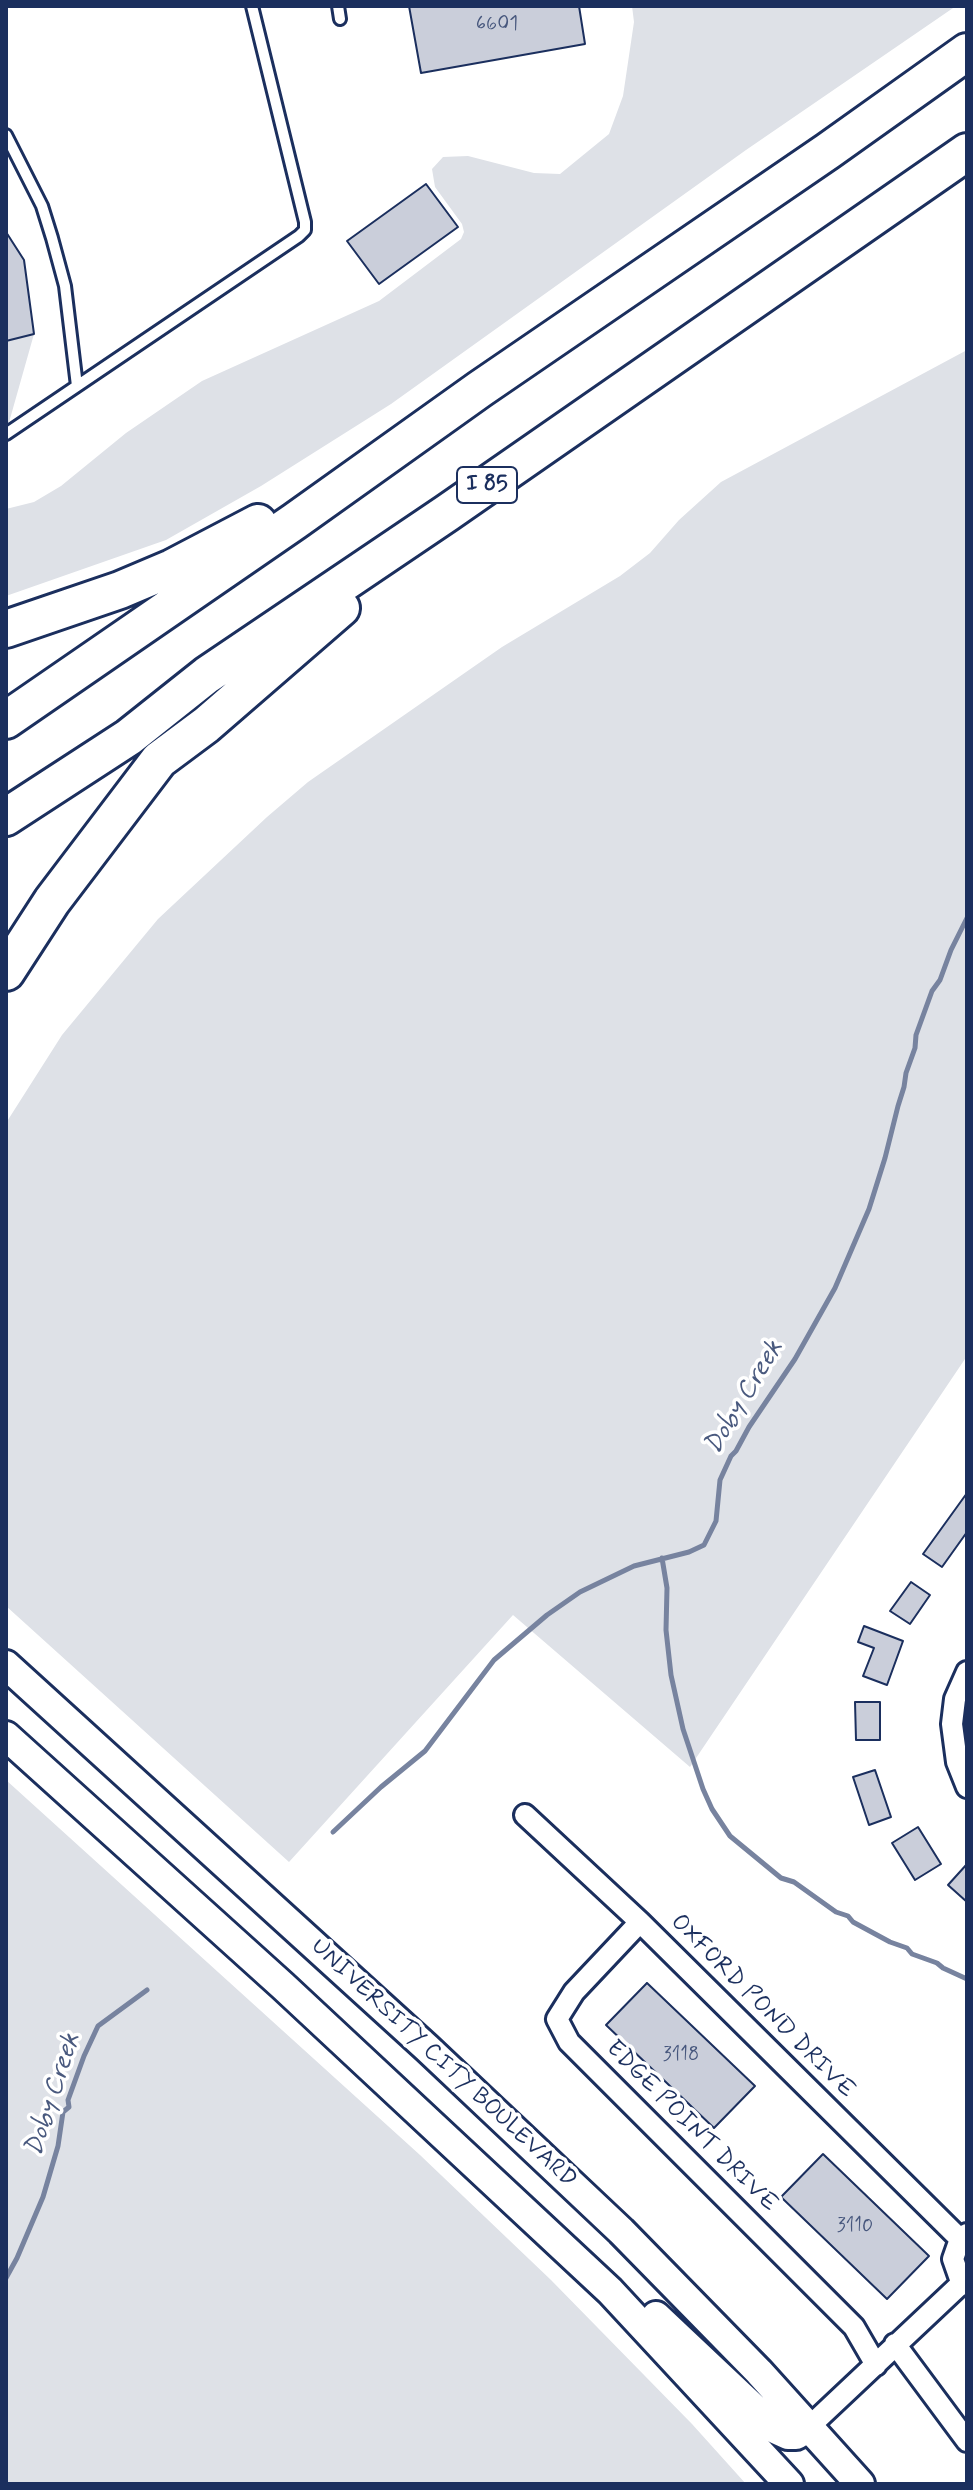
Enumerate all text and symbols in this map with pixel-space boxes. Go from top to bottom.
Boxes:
house number: 6601 [476,13,518,37]
road number: I 85 [457,467,517,503]
water label: Doby Creek [699,1335,791,1461]
street label: OXFORD POND DRIVE [664,1909,860,2105]
street label: UNIVERSITY CITY BOULEVARD [304,1933,582,2195]
water label: Doby Creek [19,2029,89,2161]
street label: EDGE POINT DRIVE [599,2035,783,2219]
house number: 3118 [663,2044,699,2068]
house number: 3110 [837,2215,873,2239]

